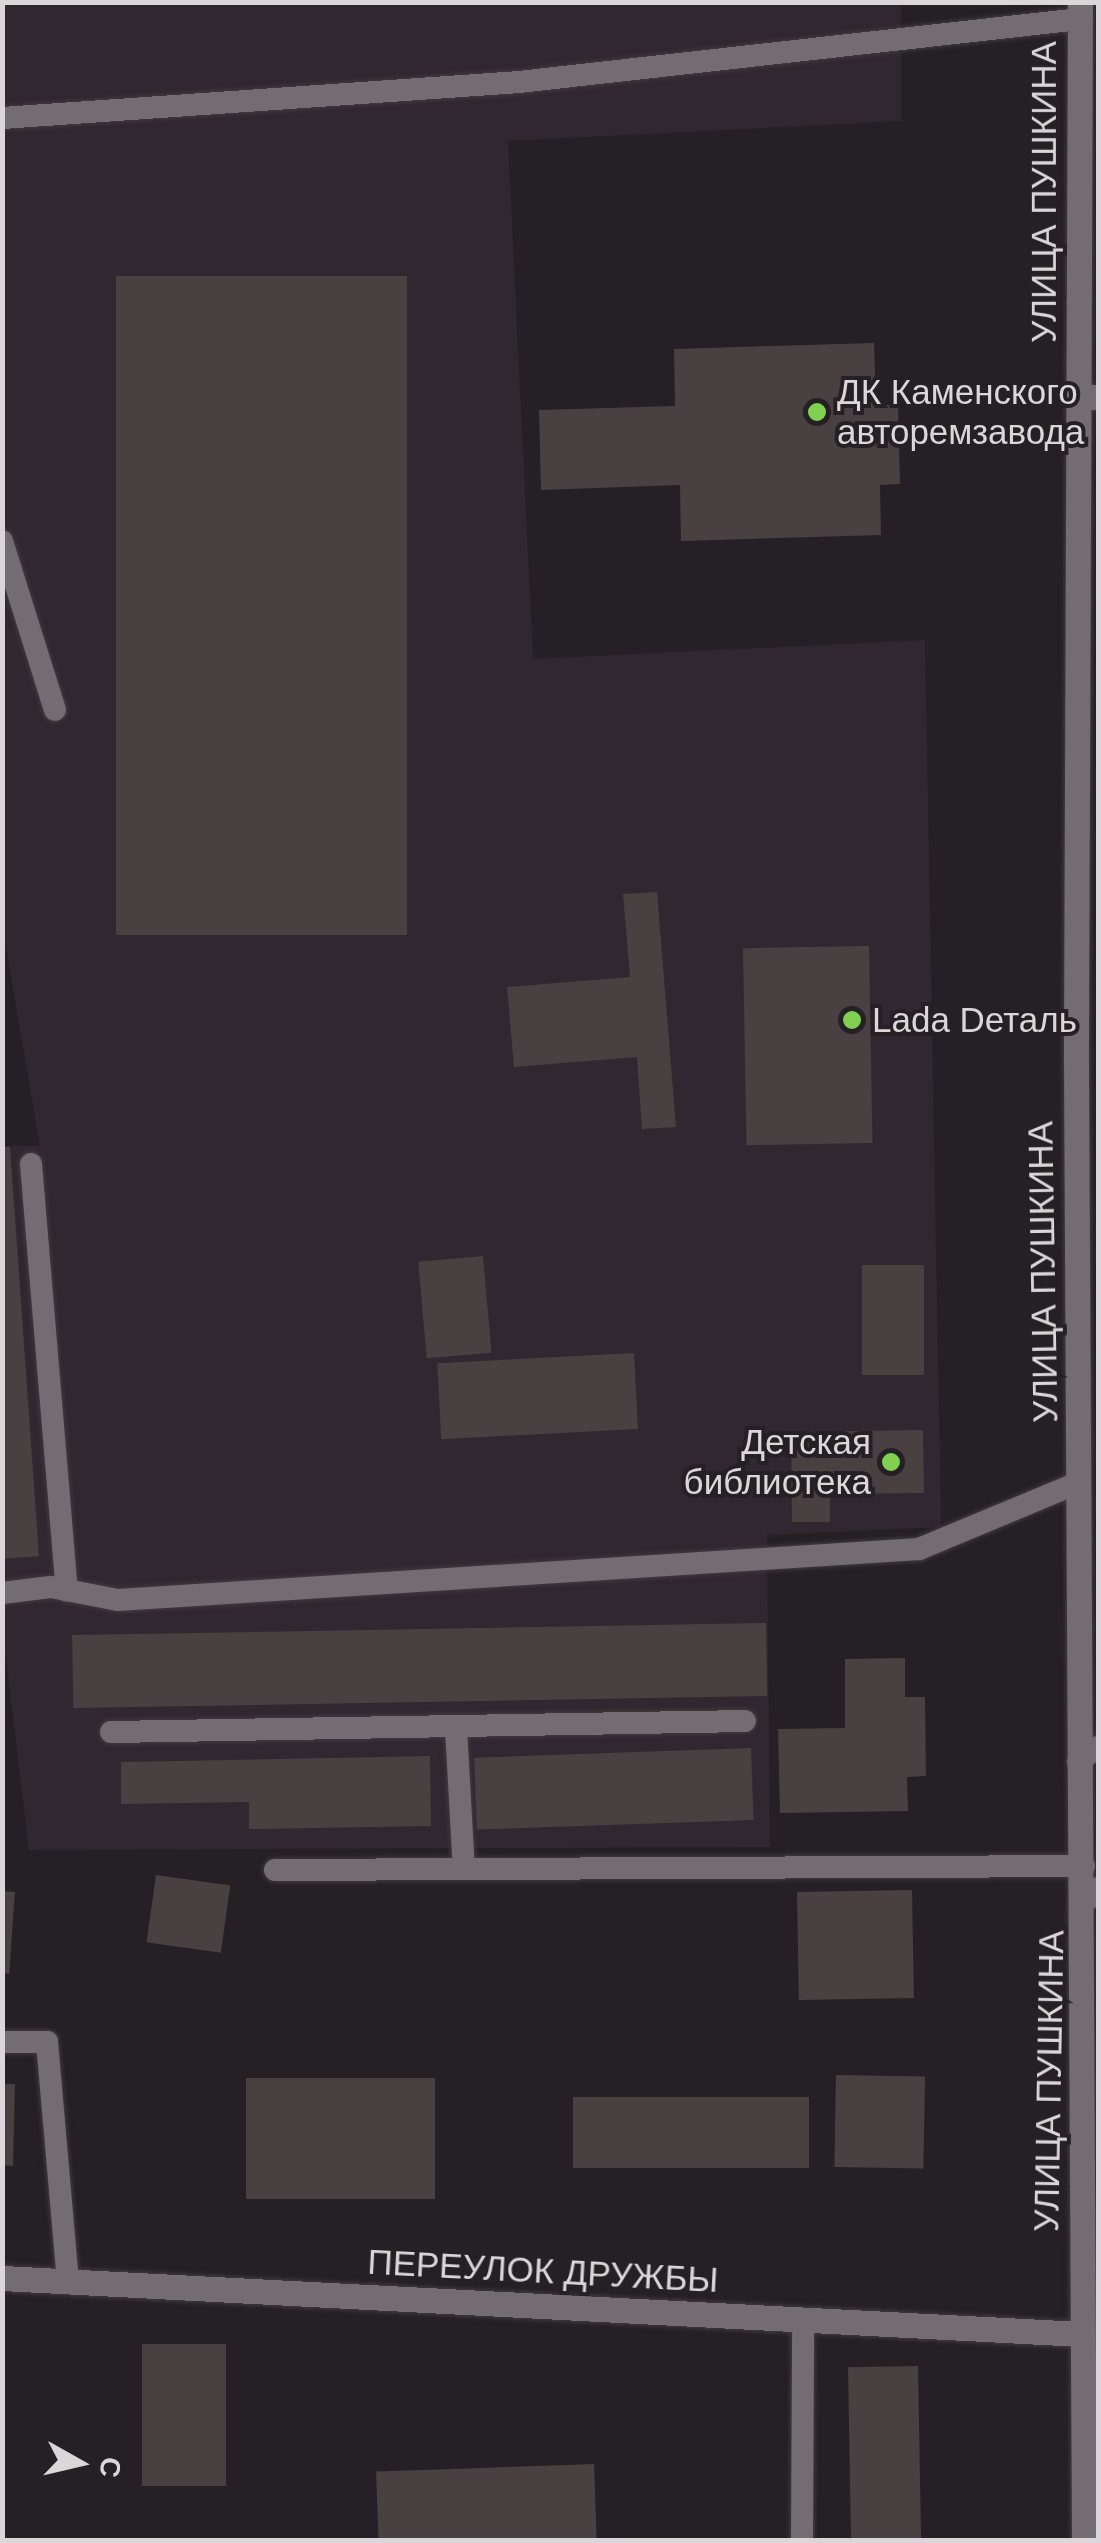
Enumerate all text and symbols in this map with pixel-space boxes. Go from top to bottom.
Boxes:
street label: УЛИЦА ПУШКИНА [1023,41,1065,343]
place label: ДК Каменского авторемзавода [837,371,1084,453]
marker: ДК Каменского авторемзавода [806,401,828,423]
place label: Lada Dеталь [872,999,1077,1041]
marker: Lada Dеталь [841,1009,863,1031]
street label: УЛИЦА ПУШКИНА [1019,1121,1067,1423]
place label: Детская библиотека [684,1421,871,1503]
marker: Детская библиотека [880,1451,902,1473]
street label: УЛИЦА ПУШКИНА [1025,1930,1073,2232]
street label: ПЕРЕУЛОК ДРУЖБЫ [366,2241,720,2301]
north arrow [30,2413,130,2513]
text: С [93,2455,127,2479]

